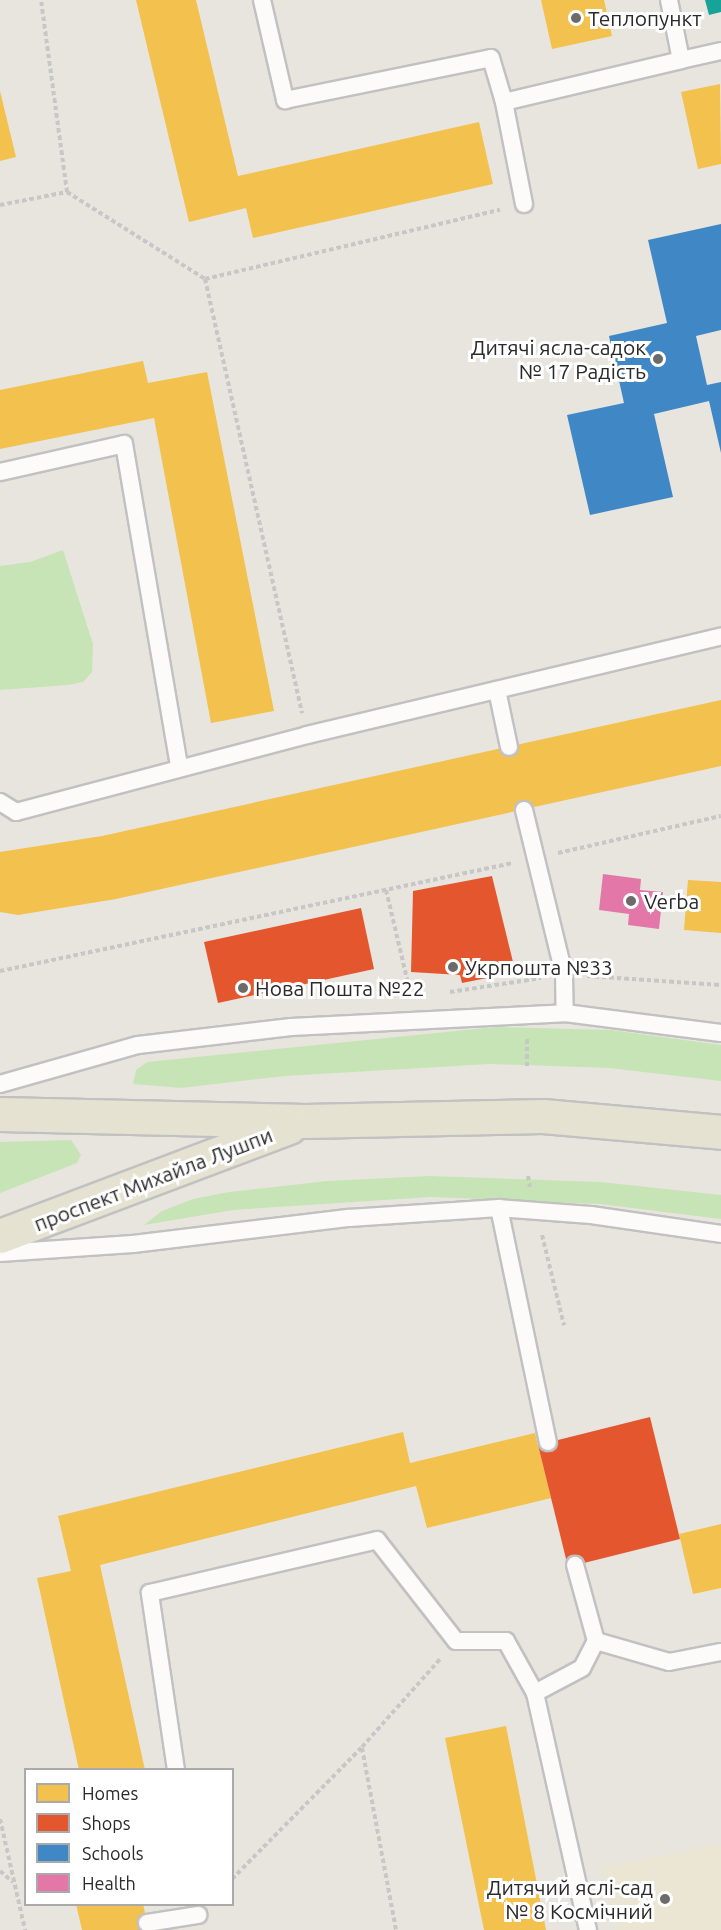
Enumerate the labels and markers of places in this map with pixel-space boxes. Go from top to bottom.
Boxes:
place label: Теплопункт [588,5,702,31]
marker: Теплопункт [569,11,583,25]
place label: Дитячі ясла-садок № 17 Радість [471,334,646,384]
marker: Дитячі ясла-садок № 17 Радість [651,352,665,366]
place label: Verba [644,888,699,914]
marker: Verba [622,892,640,910]
place label: Укрпошта №33 [465,954,613,980]
marker: Укрпошта №33 [446,960,460,974]
place label: Нова Пошта №22 [255,975,425,1001]
marker: Нова Пошта №22 [236,981,250,995]
place label: Дитячий яслі-сад № 8 Космічний [487,1874,653,1924]
marker: Дитячий яслі-сад № 8 Космічний [658,1892,672,1906]

